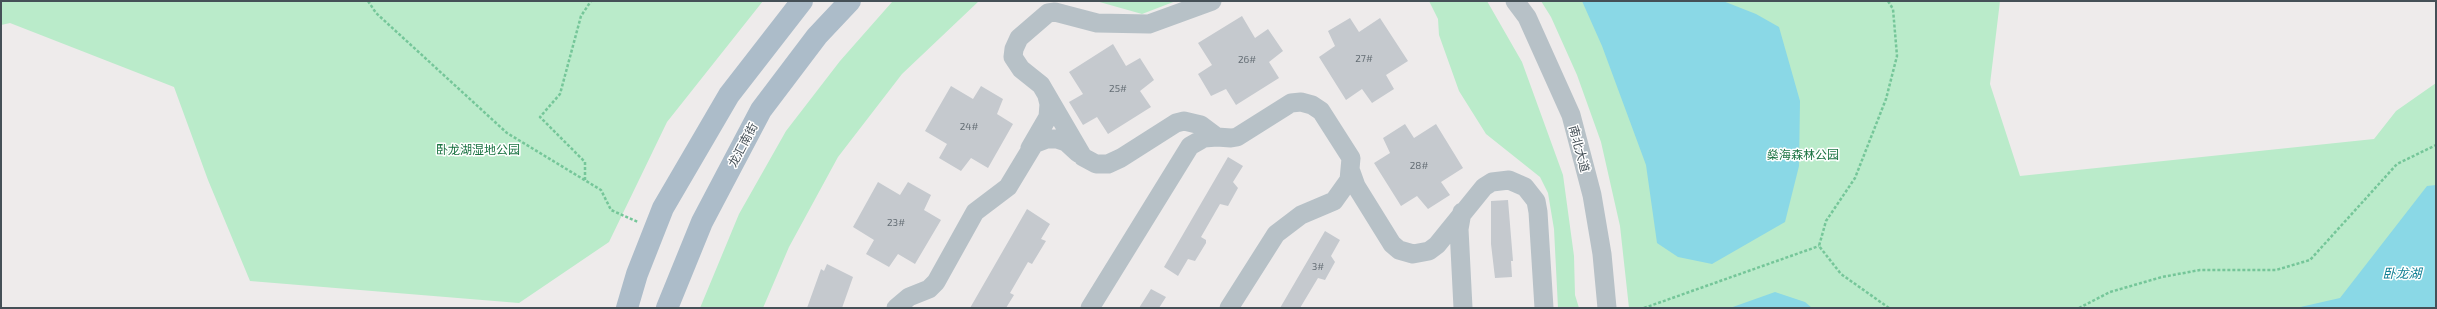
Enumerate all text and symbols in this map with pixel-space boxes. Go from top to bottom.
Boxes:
house number: 27# [1355,53,1373,65]
house number: 26# [1238,54,1256,66]
house number: 25# [1109,83,1127,95]
street label: 龙汇南街 [725,120,761,170]
house number: 24# [960,121,978,133]
street label: 南北大道 [1566,124,1592,174]
park label: 卧龙湖湿地公园 [436,143,520,157]
park label: 燊海森林公园 [1767,148,1839,162]
house number: 28# [1410,160,1428,172]
house number: 23# [887,217,905,229]
house number: 3# [1312,261,1324,273]
water label: 卧龙湖 [2383,266,2421,282]

